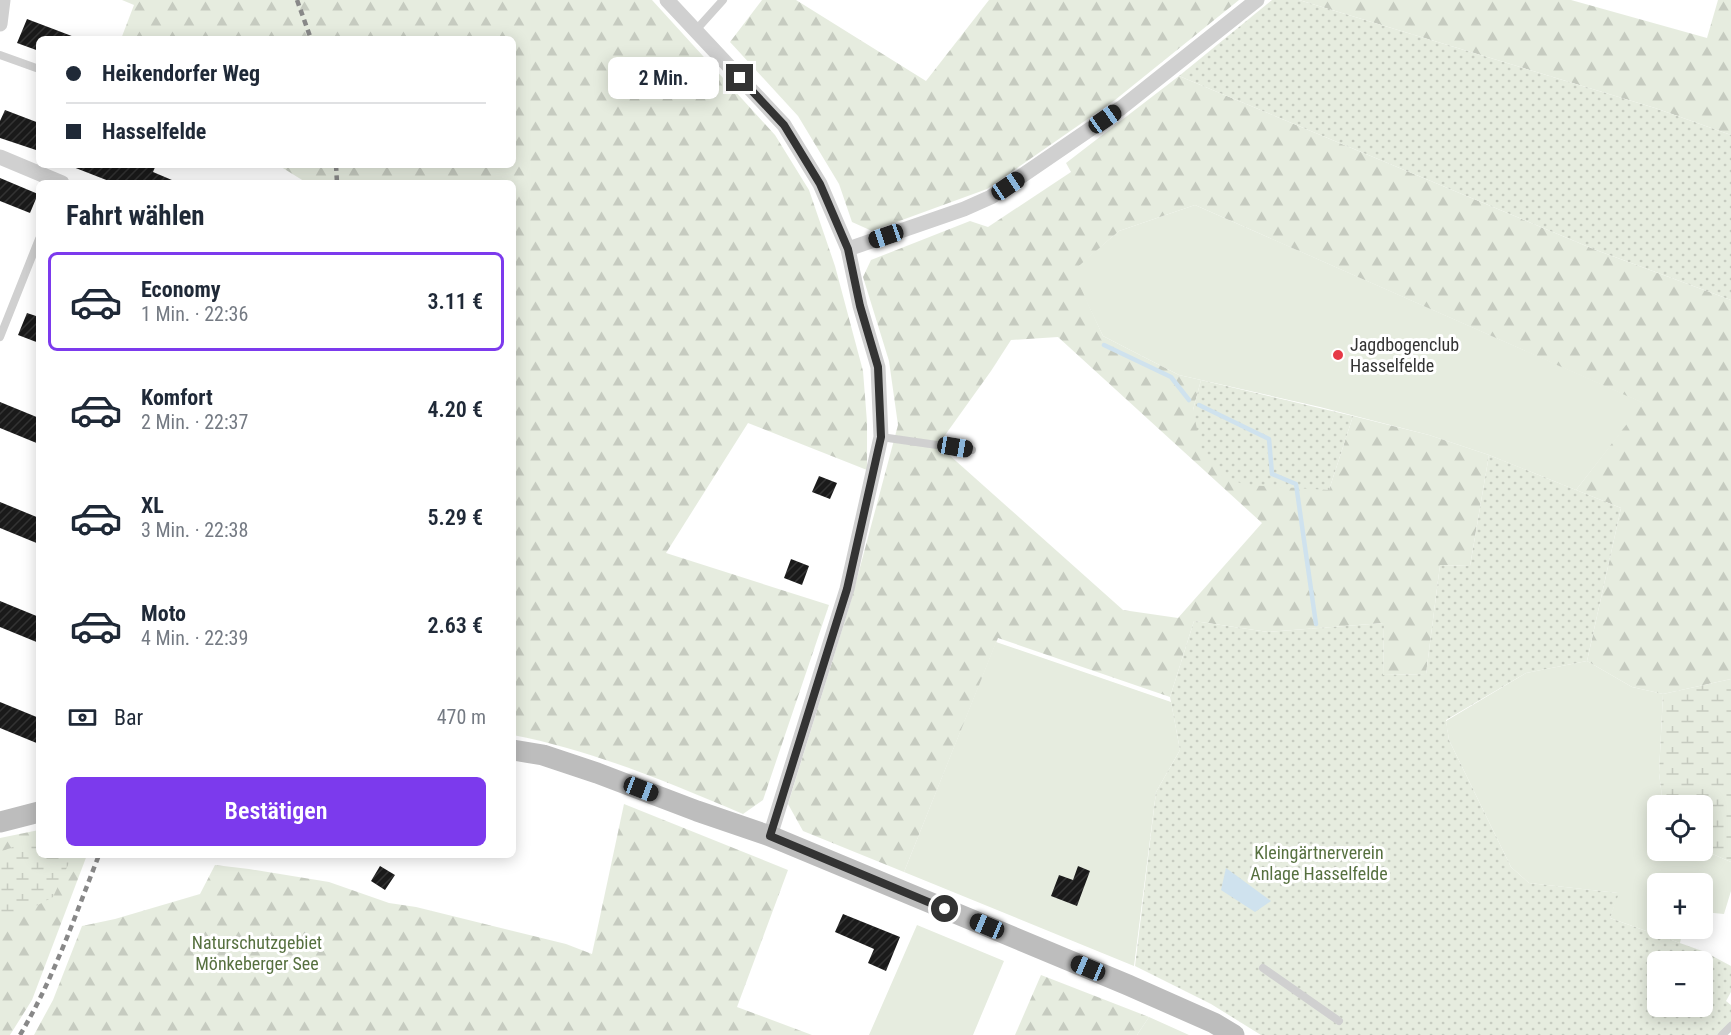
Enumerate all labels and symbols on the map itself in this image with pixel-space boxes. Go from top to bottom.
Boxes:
callout: 2 Min. [608,57,719,99]
route end [726,64,753,91]
car [1085,101,1125,137]
car [988,168,1028,204]
car [866,222,906,250]
place label: Jagdbogenclub Hasselfelde [1350,334,1459,376]
marker: Jagdbogenclub Hasselfelde [1331,348,1345,362]
car [936,435,974,459]
car [621,774,661,804]
park label: Kleingärtnerverein Anlage Hasselfelde [1250,842,1388,884]
route start [931,895,958,922]
car [967,911,1007,941]
park label: Naturschutzgebiet Mönkeberger See [192,932,322,974]
car [1068,953,1108,983]

